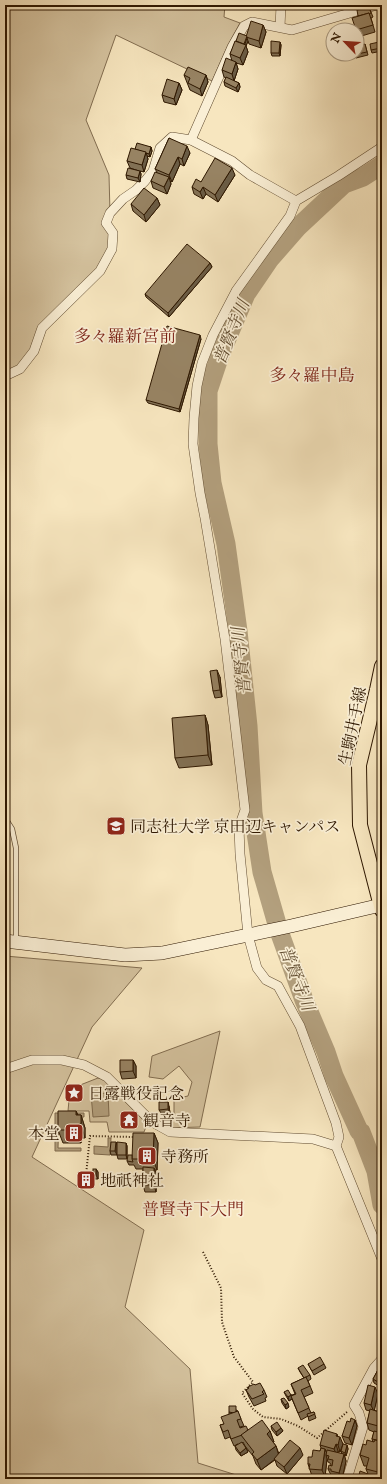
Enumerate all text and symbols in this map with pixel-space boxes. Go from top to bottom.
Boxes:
north arrow [325,22,365,62]
text: N [328,30,345,46]
water label: 普賢寺川 [210,295,256,368]
district label: 多々羅新宮前 [74,327,176,348]
district label: 多々羅中島 [270,366,355,387]
water label: 普賢寺川 [228,624,256,696]
street label: 生駒井手線 [336,685,372,768]
school or university icon: 同志社大学 京田辺キャンパス [105,815,127,837]
place label: 同志社大学 京田辺キャンパス [130,818,340,838]
water label: 普賢寺川 [274,943,318,1016]
place icon: 日露戦役記念 [63,1082,85,1104]
place label: 日露戦役記念 [88,1085,184,1105]
temple icon: 観音寺 [118,1109,140,1131]
place label: 観音寺 [143,1112,191,1132]
building icon: 本堂 [63,1122,85,1144]
place label: 本堂 [28,1125,60,1145]
building icon: 寺務所 [136,1145,158,1167]
place label: 寺務所 [161,1148,209,1168]
building icon: 地祇神社 [75,1169,97,1191]
place label: 地祇神社 [100,1172,164,1192]
district label: 普賢寺下大門 [142,1200,244,1221]

